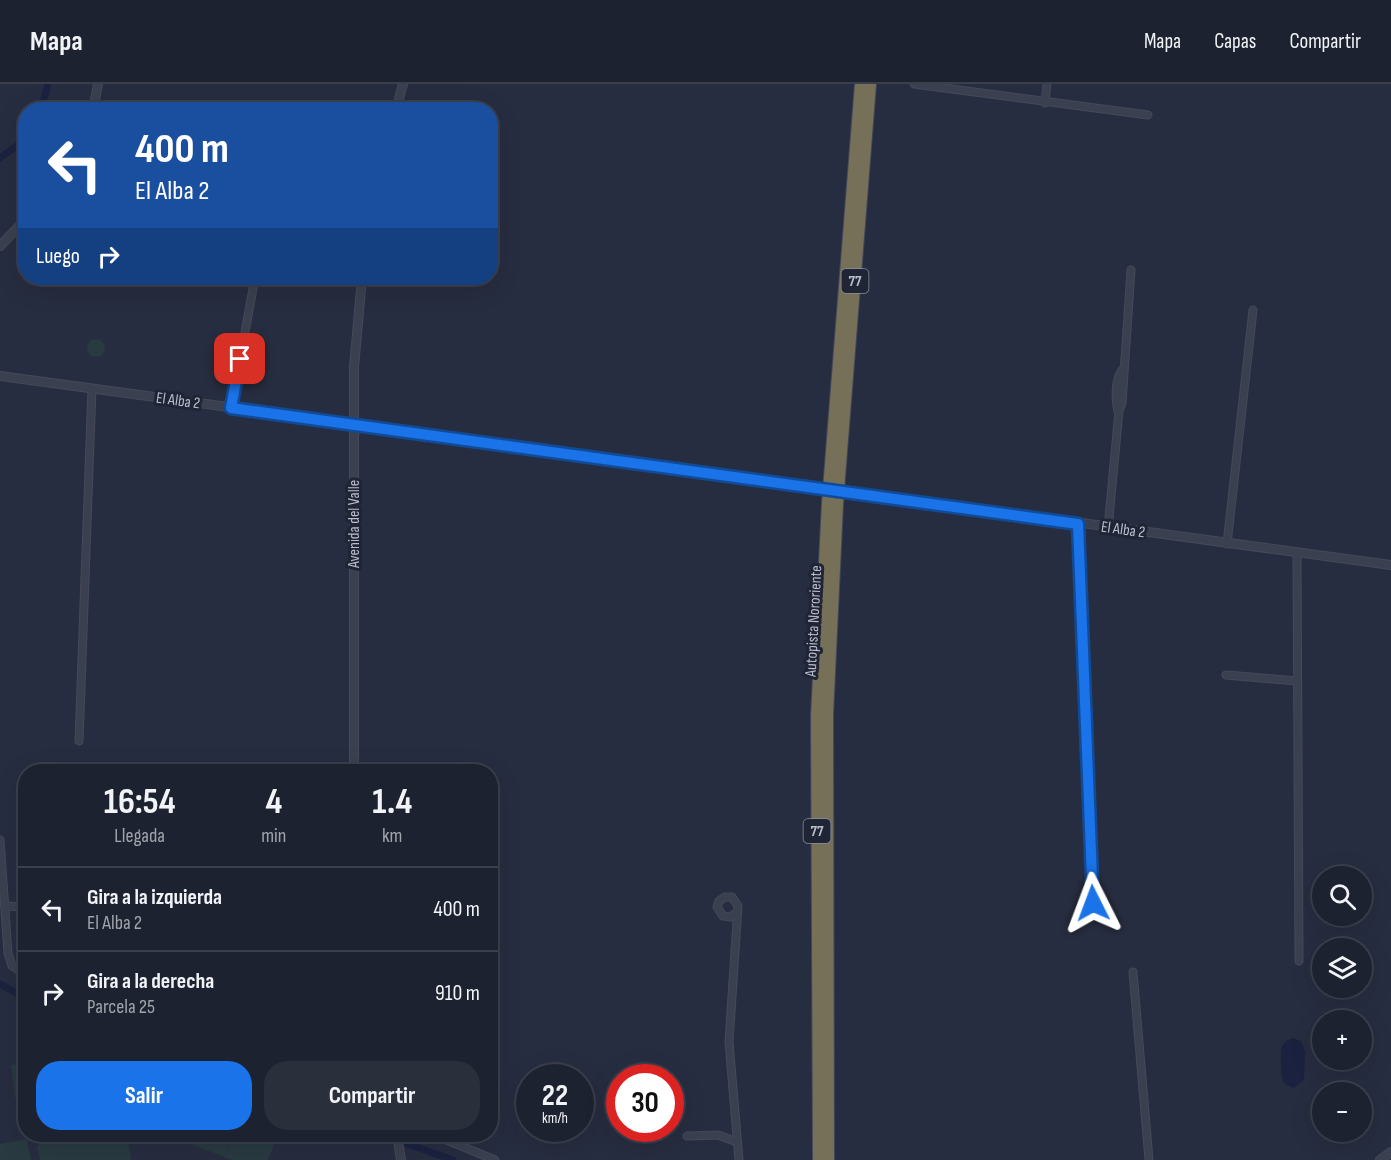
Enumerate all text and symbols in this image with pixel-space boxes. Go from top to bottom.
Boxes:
text: Mapa [30,25,83,58]
text: Mapa [1144,29,1181,54]
text: Capas [1214,29,1256,54]
text: Compartir [1289,29,1361,54]
text: 400 m [135,124,229,175]
icon: left [36,126,114,204]
text: El Alba 2 [135,175,209,207]
icon: right [92,240,125,273]
text: Luego [36,243,80,270]
road number: 77 [842,269,868,293]
pin [214,333,265,384]
icon: arrive [223,342,256,375]
street label: El Alba 2 [155,389,201,413]
street label: Avenida del Valle [345,480,364,569]
street label: El Alba 2 [1100,518,1146,542]
street label: Autopista Nororiente [802,565,826,678]
text: 16:54 [104,781,175,824]
text: 4 [265,781,282,824]
text: 1.4 [372,781,412,824]
road number: 77 [804,819,830,843]
text: Llegada [114,824,165,848]
text: min [261,824,286,848]
text: km [382,824,402,848]
map controls [1312,866,1372,1142]
button: search [1312,866,1372,926]
position arrow [1061,871,1125,935]
text: Gira a la izquierda [87,884,222,911]
icon: left [36,893,69,926]
text: 400 m [434,896,480,923]
text: El Alba 2 [87,911,142,935]
button: layers [1312,938,1372,998]
text: Gira a la derecha [87,968,214,995]
icon: right [36,977,69,1010]
text: 910 m [435,980,480,1007]
text: Parcela 25 [87,995,155,1019]
button: + [1312,1010,1372,1070]
button: Salir [36,1061,252,1130]
button: Compartir [264,1061,480,1130]
speed limit sign: 30 [606,1064,684,1142]
text: 22 [542,1078,568,1114]
button: − [1312,1082,1372,1142]
text: km/h [542,1109,568,1128]

